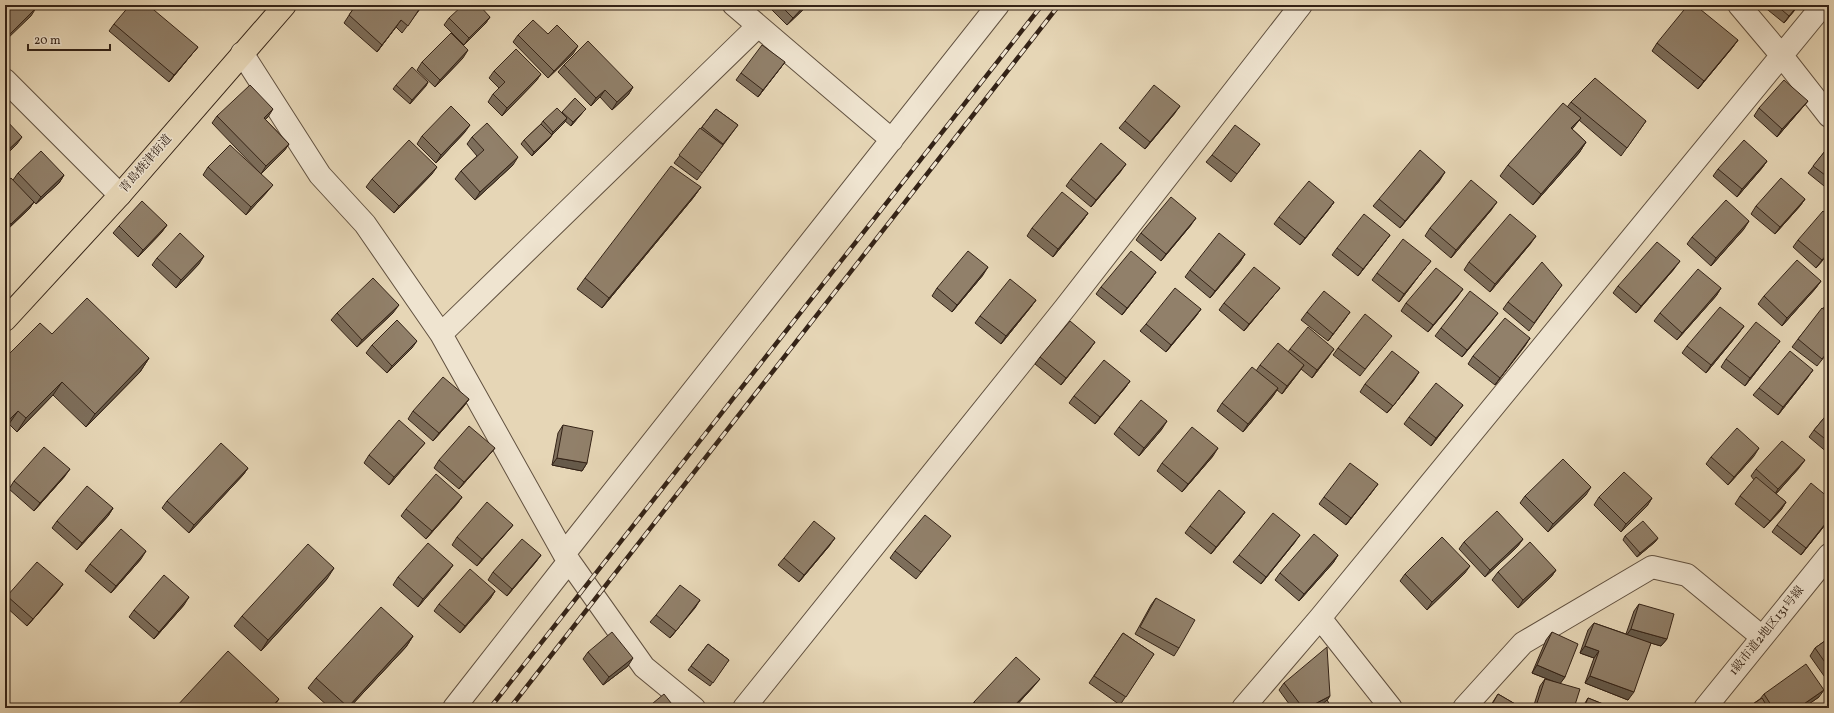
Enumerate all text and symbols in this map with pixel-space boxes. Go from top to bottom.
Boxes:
scale bar [28,26,110,52]
text: 20 m [34,33,61,49]
street label: 青島焼津街道 [116,132,176,196]
street label: 1級市道2地区131号線 [1726,583,1808,679]

